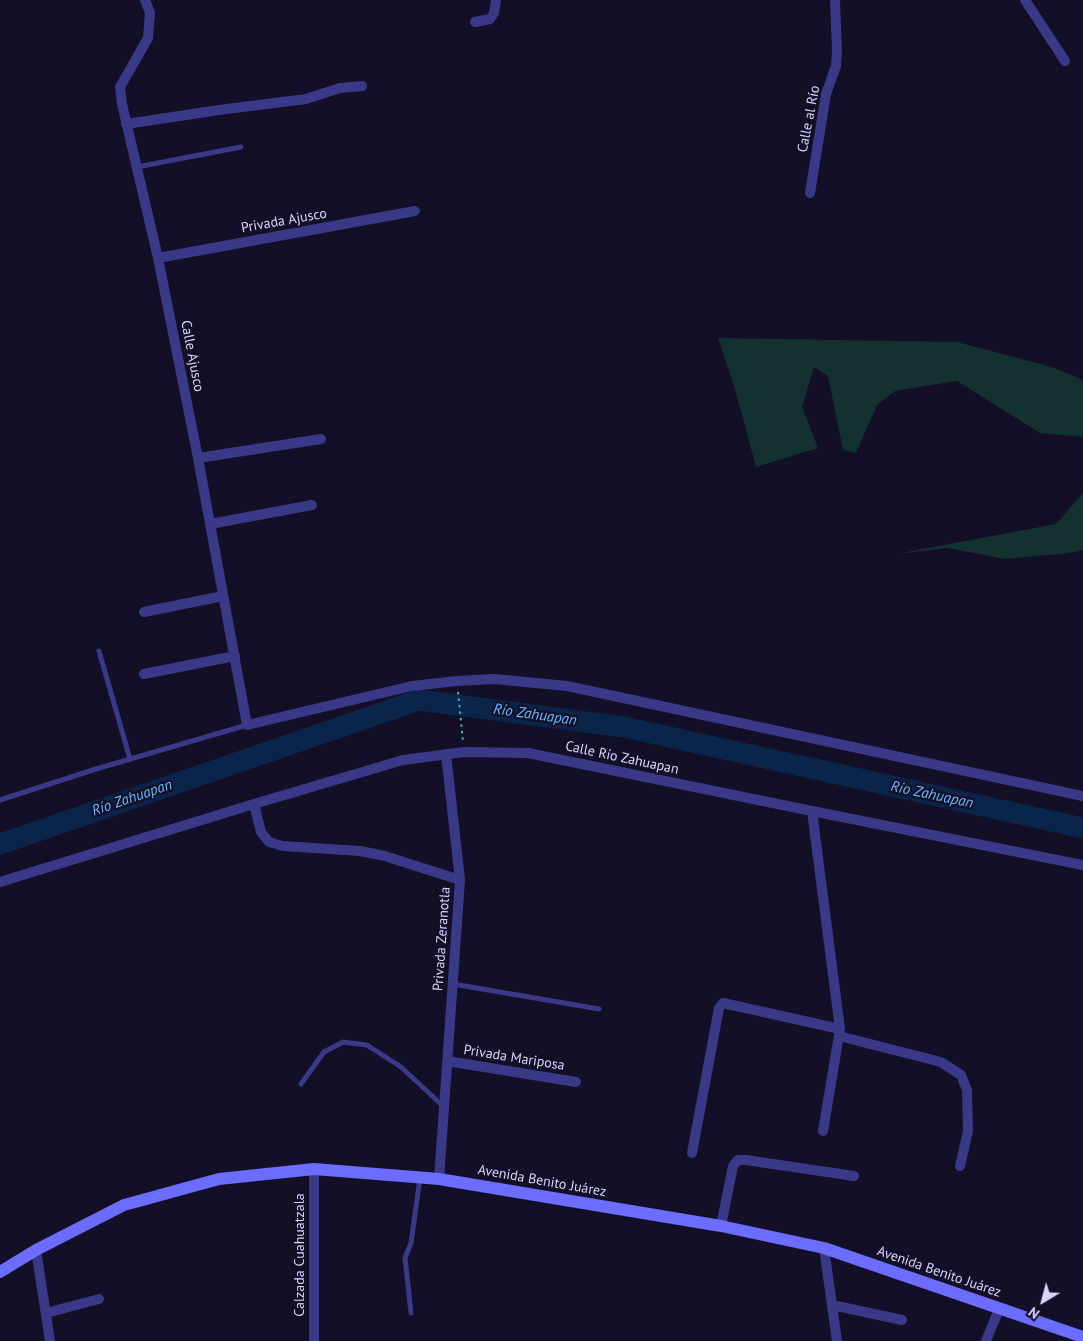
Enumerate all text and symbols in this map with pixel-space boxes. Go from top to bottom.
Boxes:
street label: Calle al Río [794,84,824,154]
street label: Privada Ajusco [240,205,328,237]
street label: Calle Ajusco [177,319,207,393]
water label: Río Zahuapan [492,700,578,730]
street label: Calle Río Zahuapan [564,738,680,778]
water label: Río Zahuapan [89,776,175,820]
water label: Río Zahuapan [889,777,975,813]
street label: Privada Zeranotla [430,886,454,992]
street label: Privada Mariposa [462,1042,566,1074]
street label: Avenida Benito Juárez [476,1161,608,1201]
street label: Calzada Cuahuatzala [292,1193,308,1317]
street label: Avenida Benito Juárez [875,1243,1003,1301]
north arrow [1018,1276,1068,1326]
text: N [1025,1303,1043,1323]

